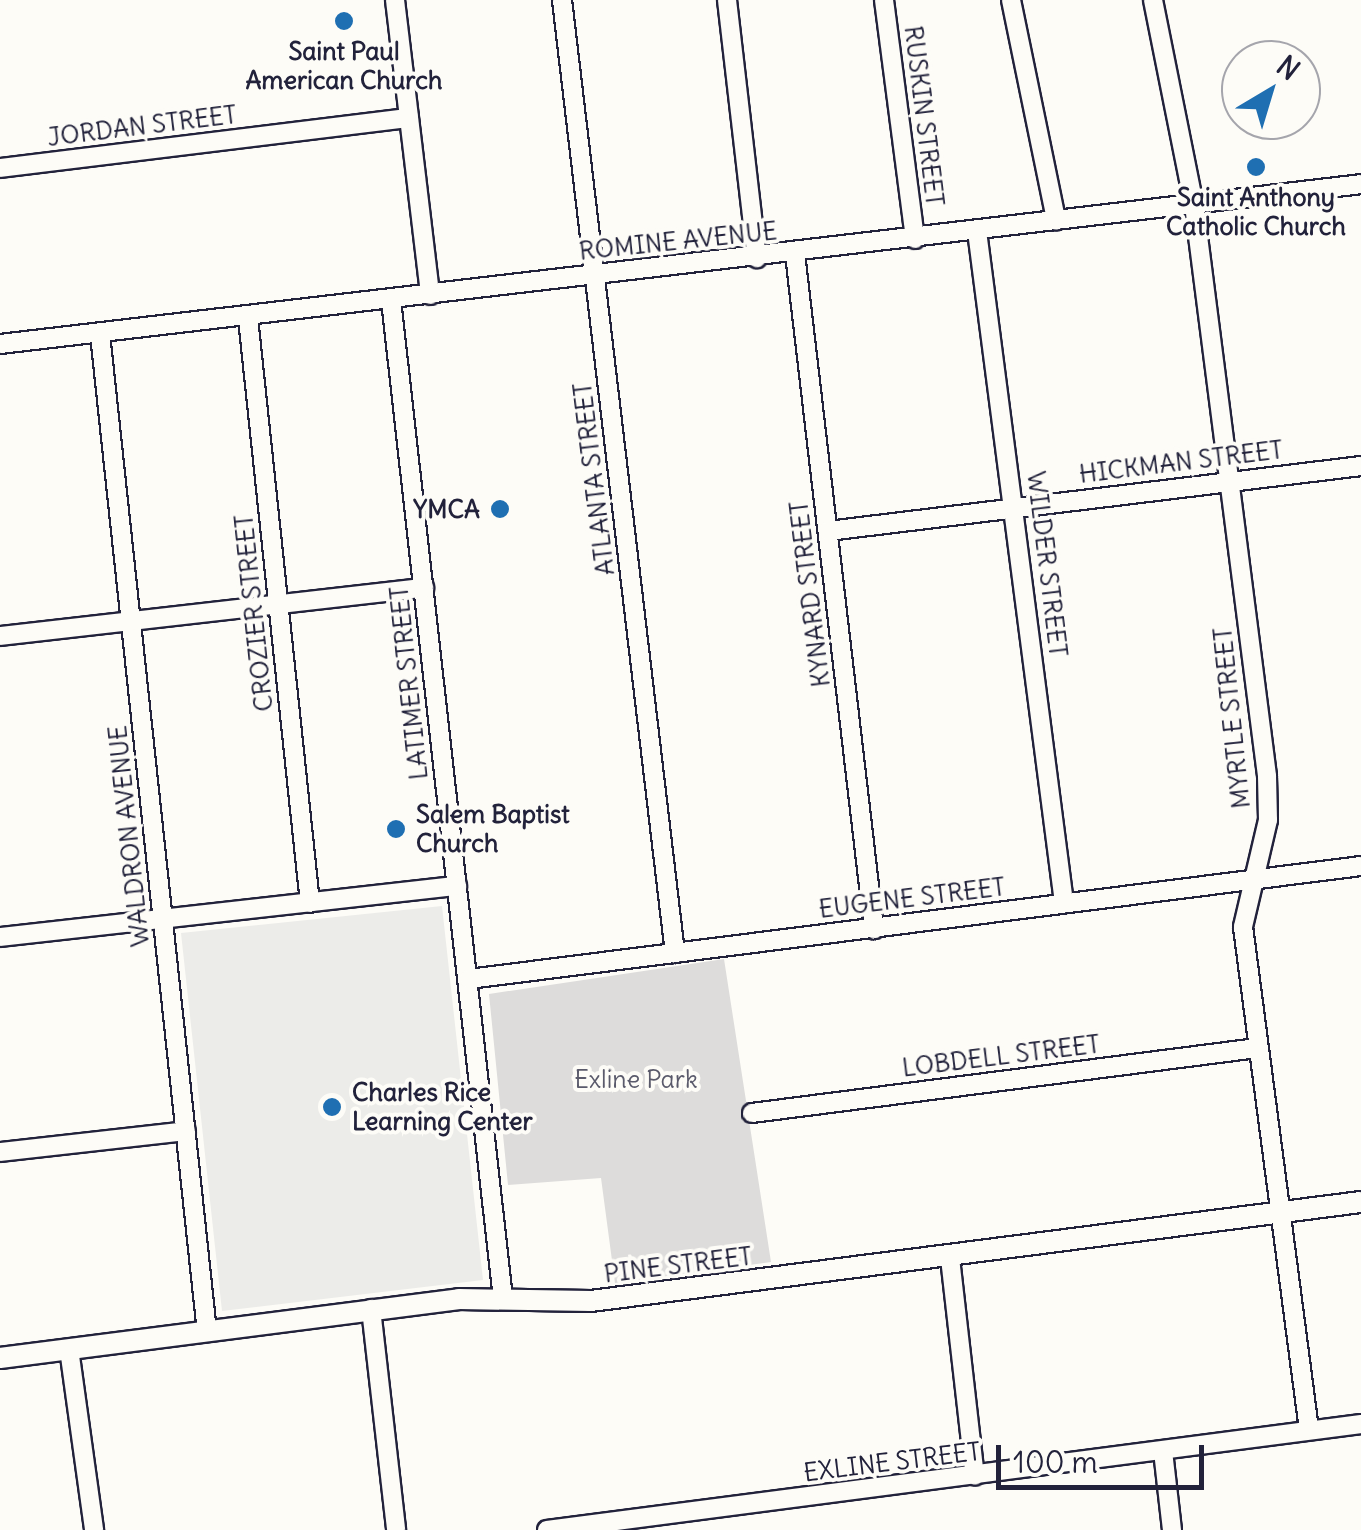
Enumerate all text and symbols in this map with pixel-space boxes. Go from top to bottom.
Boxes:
marker: Saint Paul American Church [333,10,355,32]
street label: RUSKIN STREET [898,24,950,208]
place label: Saint Paul American Church [246,37,442,96]
north arrow [1221,40,1321,140]
text: N [1270,48,1307,88]
street label: JORDAN STREET [46,100,238,152]
marker: Saint Anthony Catholic Church [1245,156,1267,178]
place label: Saint Anthony Catholic Church [1166,183,1346,242]
street label: ROMINE AVENUE [578,216,778,266]
street label: ATLANTA STREET [567,381,621,577]
street label: HICKMAN STREET [1077,435,1285,489]
street label: WILDER STREET [1021,470,1073,658]
place label: YMCA [413,494,480,524]
marker: YMCA [489,498,511,520]
street label: KYNARD STREET [784,499,836,689]
street label: CROZIER STREET [229,513,279,713]
street label: LATIMER STREET [384,585,434,781]
street label: MYRTLE STREET [1208,626,1256,810]
street label: WALDRON AVENUE [102,724,156,948]
place label: Salem Baptist Church [416,800,570,859]
marker: Salem Baptist Church [385,818,407,840]
street label: EUGENE STREET [817,872,1007,924]
street label: LOBDELL STREET [900,1029,1102,1083]
park label: Exline Park [574,1064,698,1094]
place label: Charles Rice Learning Center [352,1078,533,1137]
marker: Charles Rice Learning Center [321,1096,343,1118]
street label: PINE STREET [602,1241,754,1289]
scale bar [1001,1425,1208,1487]
street label: EXLINE STREET [802,1436,982,1488]
text: 100 m [1013,1443,1098,1481]

